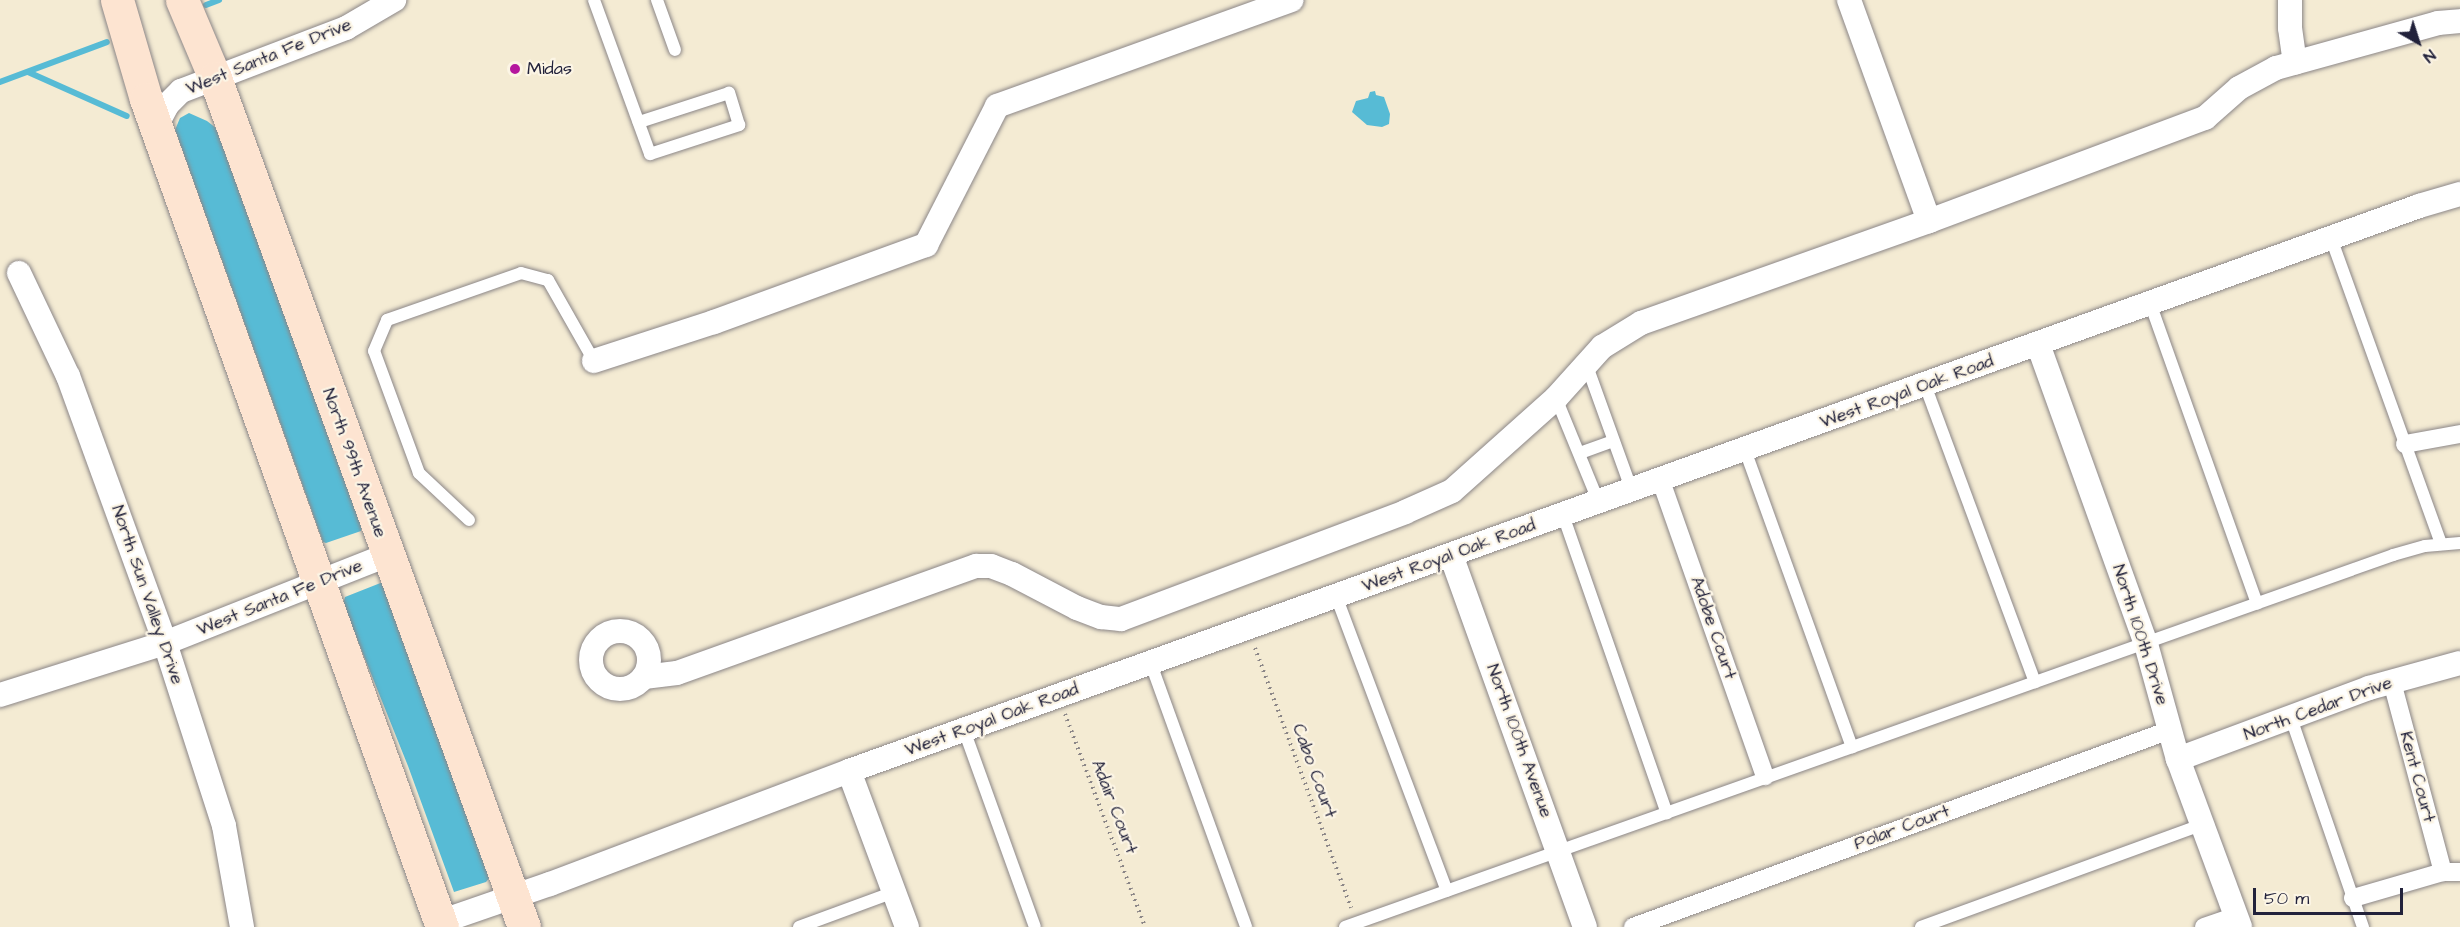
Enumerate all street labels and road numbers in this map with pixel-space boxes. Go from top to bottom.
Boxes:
street label: West Santa Fe Drive [183,14,355,100]
street label: West Royal Oak Road [1817,351,1997,433]
street label: North 99th Avenue [317,385,391,541]
street label: North Sun Valley Drive [106,503,188,687]
street label: West Royal Oak Road [1359,515,1539,597]
street label: West Santa Fe Drive [194,555,366,641]
street label: North 100th Drive [2107,562,2173,708]
street label: Adobe Court [1685,574,1741,682]
street label: North 100th Avenue [1481,661,1557,821]
street label: North Cedar Drive [2241,672,2395,746]
street label: West Royal Oak Road [902,679,1082,761]
street label: Cabo Court [1287,721,1341,821]
street label: Kent Court [2394,729,2440,825]
street label: Adair Court [1086,757,1142,857]
street label: Polar Court [1851,801,1953,855]

